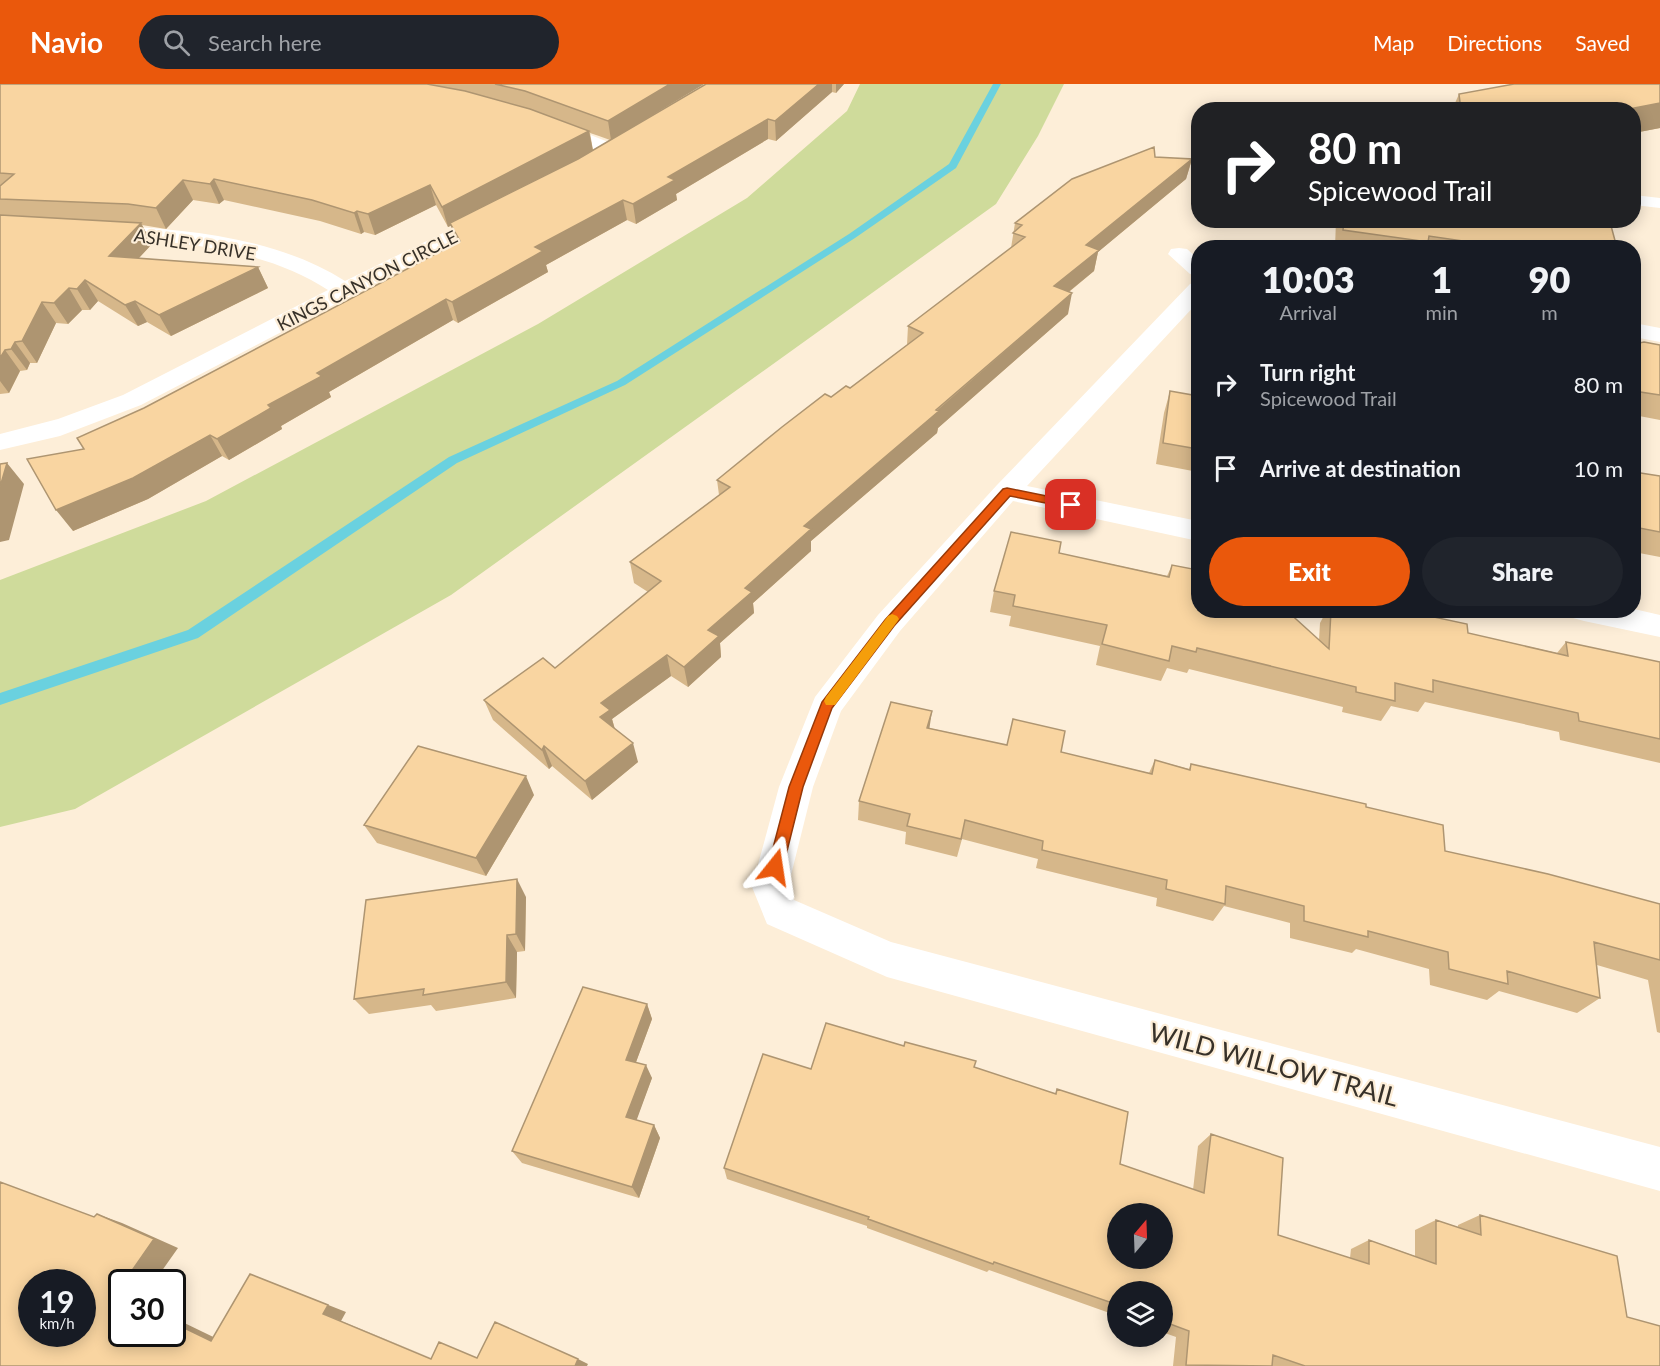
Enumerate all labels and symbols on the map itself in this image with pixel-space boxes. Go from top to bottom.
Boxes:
street label: ASHLEY DRIVE [133,224,257,264]
street label: KINGS CANYON CIRCLE [273,225,461,335]
pin [1045,479,1096,530]
position arrow [743,835,807,899]
street label: WILD WILLOW TRAIL [1146,1015,1402,1113]
north arrow [1107,1203,1173,1269]
speed limit sign: 30 [108,1269,186,1347]

